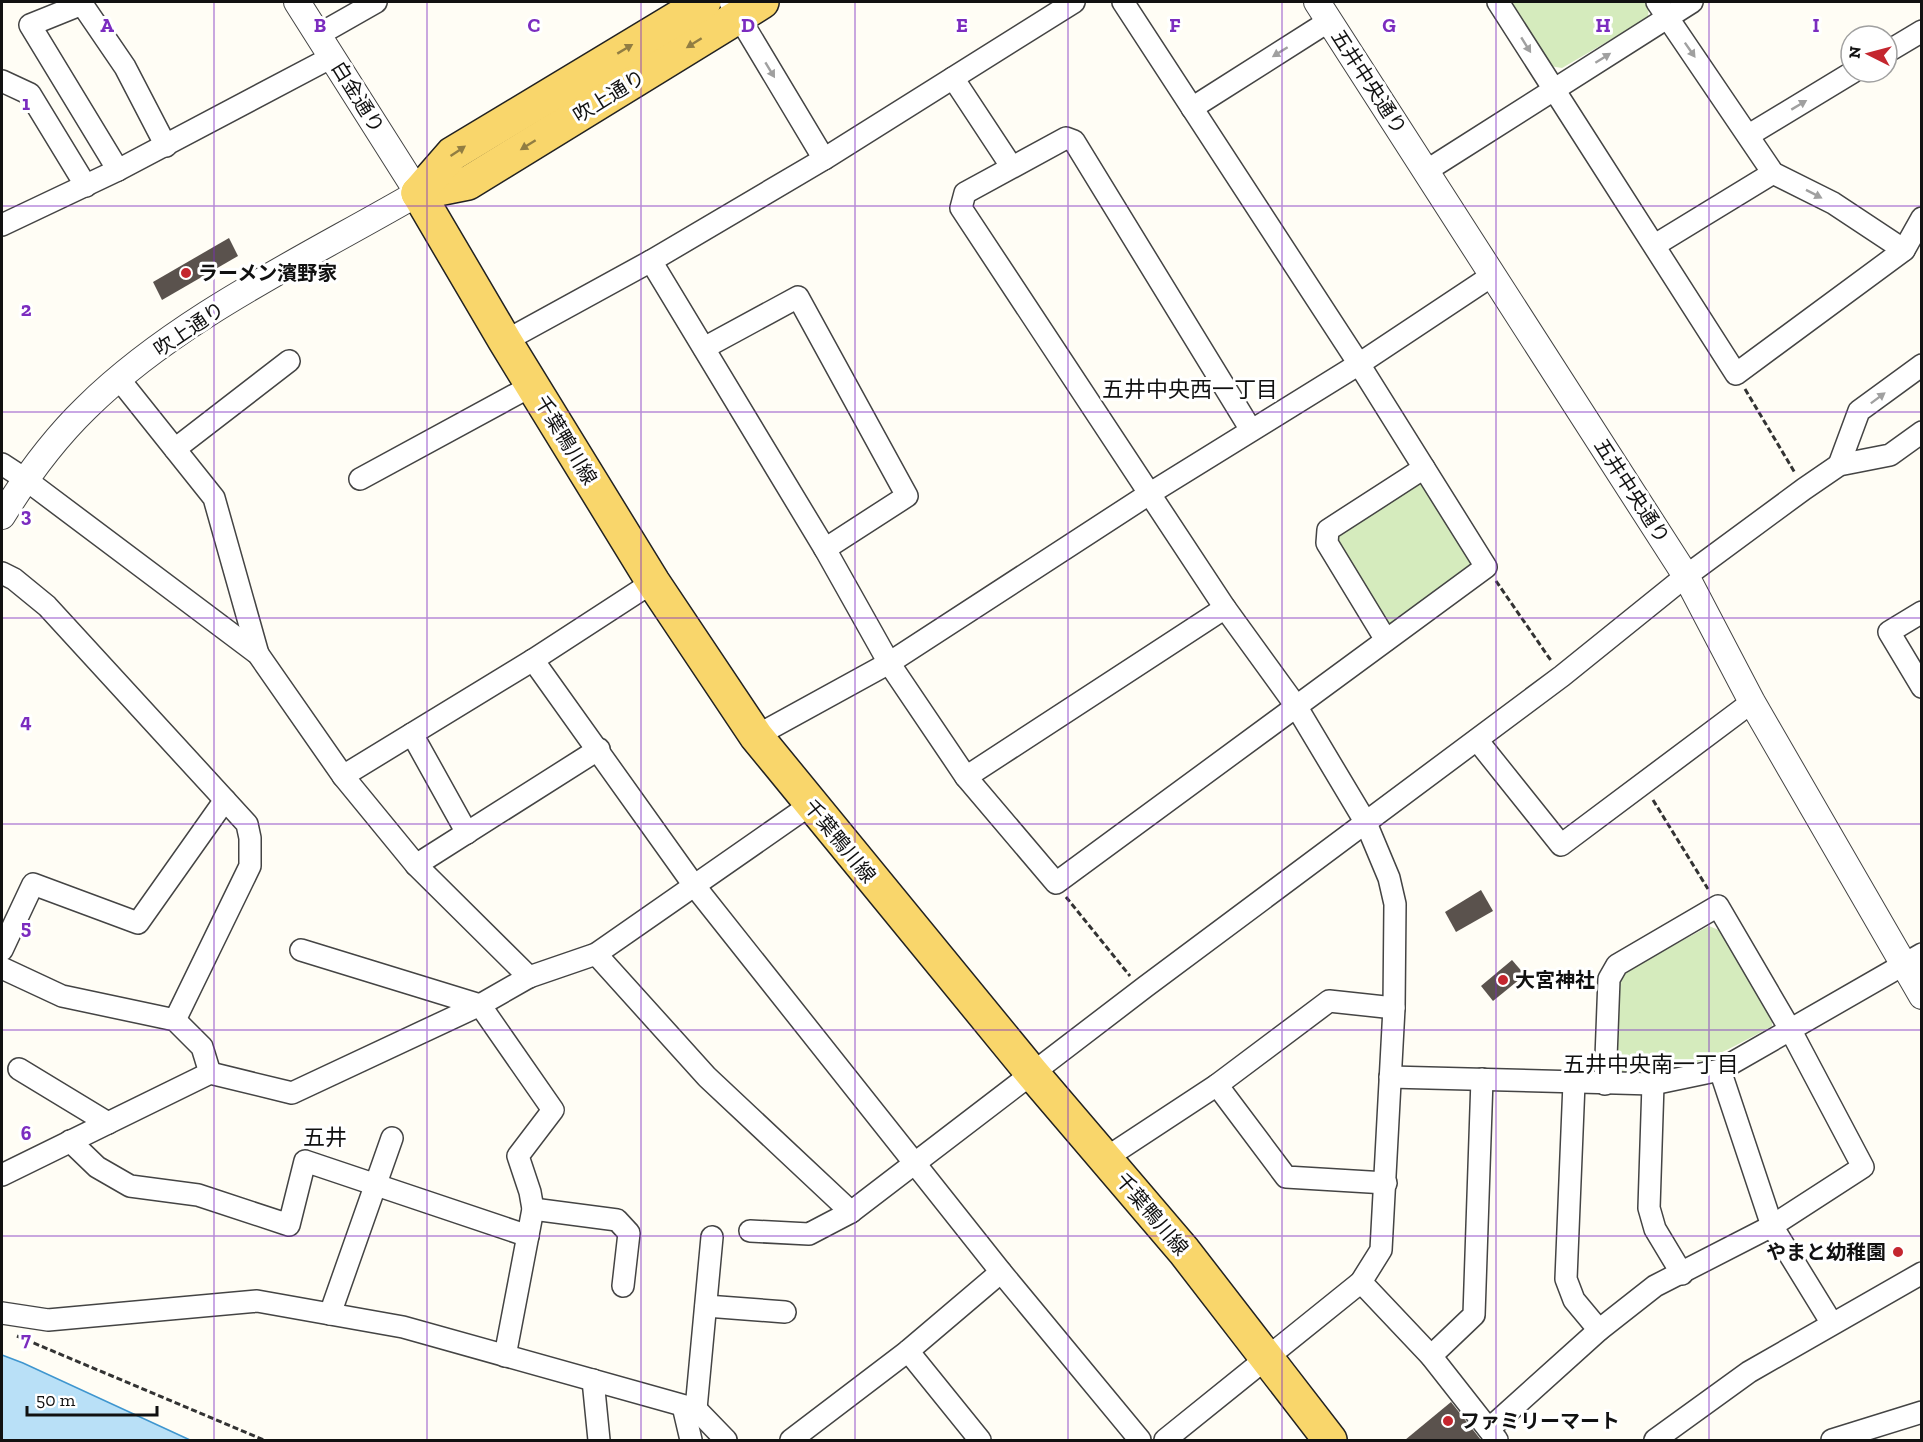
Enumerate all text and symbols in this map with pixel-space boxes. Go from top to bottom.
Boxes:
text: A [100,13,114,37]
text: B [314,13,326,37]
text: C [528,13,541,37]
text: D [741,13,755,37]
text: E [956,13,968,37]
text: F [1169,13,1181,37]
text: G [1382,13,1396,37]
text: H [1595,13,1611,37]
text: I [1812,13,1820,37]
north arrow [1839,24,1899,84]
street label: 五井中央通り [1326,25,1412,139]
one-way arrow [686,37,702,48]
one-way arrow [1521,37,1532,53]
one-way arrow [1684,42,1695,58]
one-way arrow [617,44,633,55]
text: N [1844,45,1865,60]
one-way arrow [1272,47,1288,58]
one-way arrow [1595,52,1612,63]
street label: 白金通り [327,57,389,137]
one-way arrow [765,62,776,78]
street label: 吹上通り [569,65,649,127]
text: 1 [22,91,30,115]
one-way arrow [1791,99,1807,110]
one-way arrow [520,140,536,151]
one-way arrow [450,145,466,157]
one-way arrow [1806,189,1823,198]
place label: ラーメン濱野家 [198,261,337,285]
marker: ラーメン濱野家 [179,266,193,280]
text: 2 [21,297,32,321]
street label: 吹上通り [149,297,229,361]
district label: 五井中央西一丁目 [1102,376,1278,403]
street label: 千葉鴨川線 [530,391,602,489]
one-way arrow [1869,392,1885,404]
street label: 五井中央通り [1589,434,1675,548]
text: 3 [21,503,32,527]
text: 4 [20,709,32,733]
street label: 千葉鴨川線 [799,795,881,887]
text: 5 [21,915,31,939]
place label: 大宮神社 [1515,968,1595,992]
marker: 大宮神社 [1496,973,1510,987]
district label: 五井中央南一丁目 [1563,1051,1739,1078]
text: 6 [21,1121,32,1145]
district label: 五井 [303,1124,347,1151]
street label: 千葉鴨川線 [1111,1168,1193,1260]
place label: やまと幼稚園 [1766,1240,1886,1264]
marker: やまと幼稚園 [1891,1245,1905,1259]
text: 7 [21,1327,31,1351]
scale bar [27,1379,158,1417]
text: 50 m [36,1389,76,1411]
place label: ファミリーマート [1460,1409,1620,1433]
marker: ファミリーマート [1441,1414,1455,1428]

